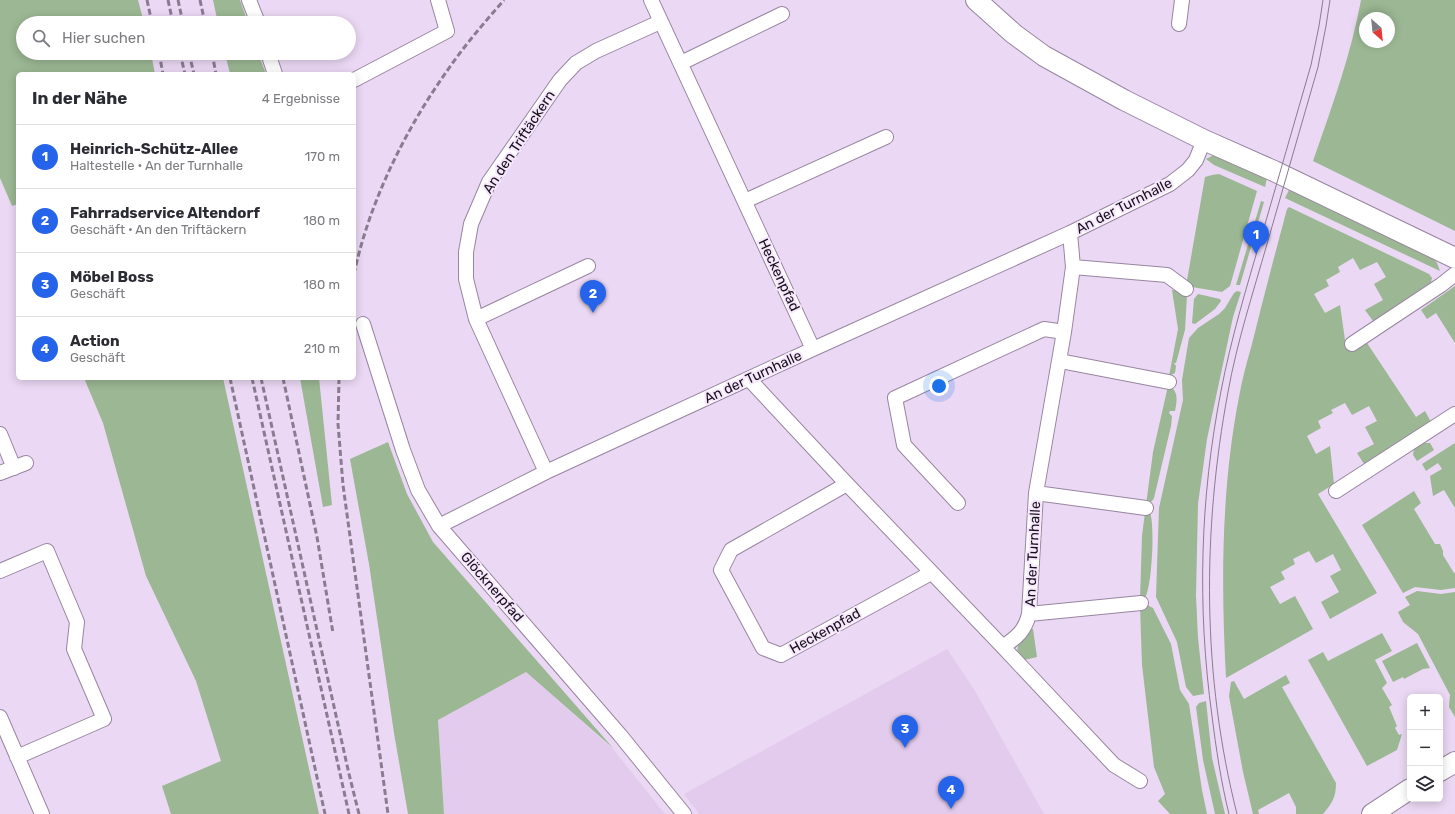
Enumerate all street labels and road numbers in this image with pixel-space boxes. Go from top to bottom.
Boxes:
street label: An den Triftäckern [479,87,559,197]
street label: An der Turnhalle [1073,174,1175,238]
street label: Heckenpfad [755,236,803,314]
street label: An der Turnhalle [702,347,805,407]
street label: An der Turnhalle [1022,501,1044,607]
street label: Glöcknerpfad [457,549,527,625]
street label: Heckenpfad [787,605,863,657]

